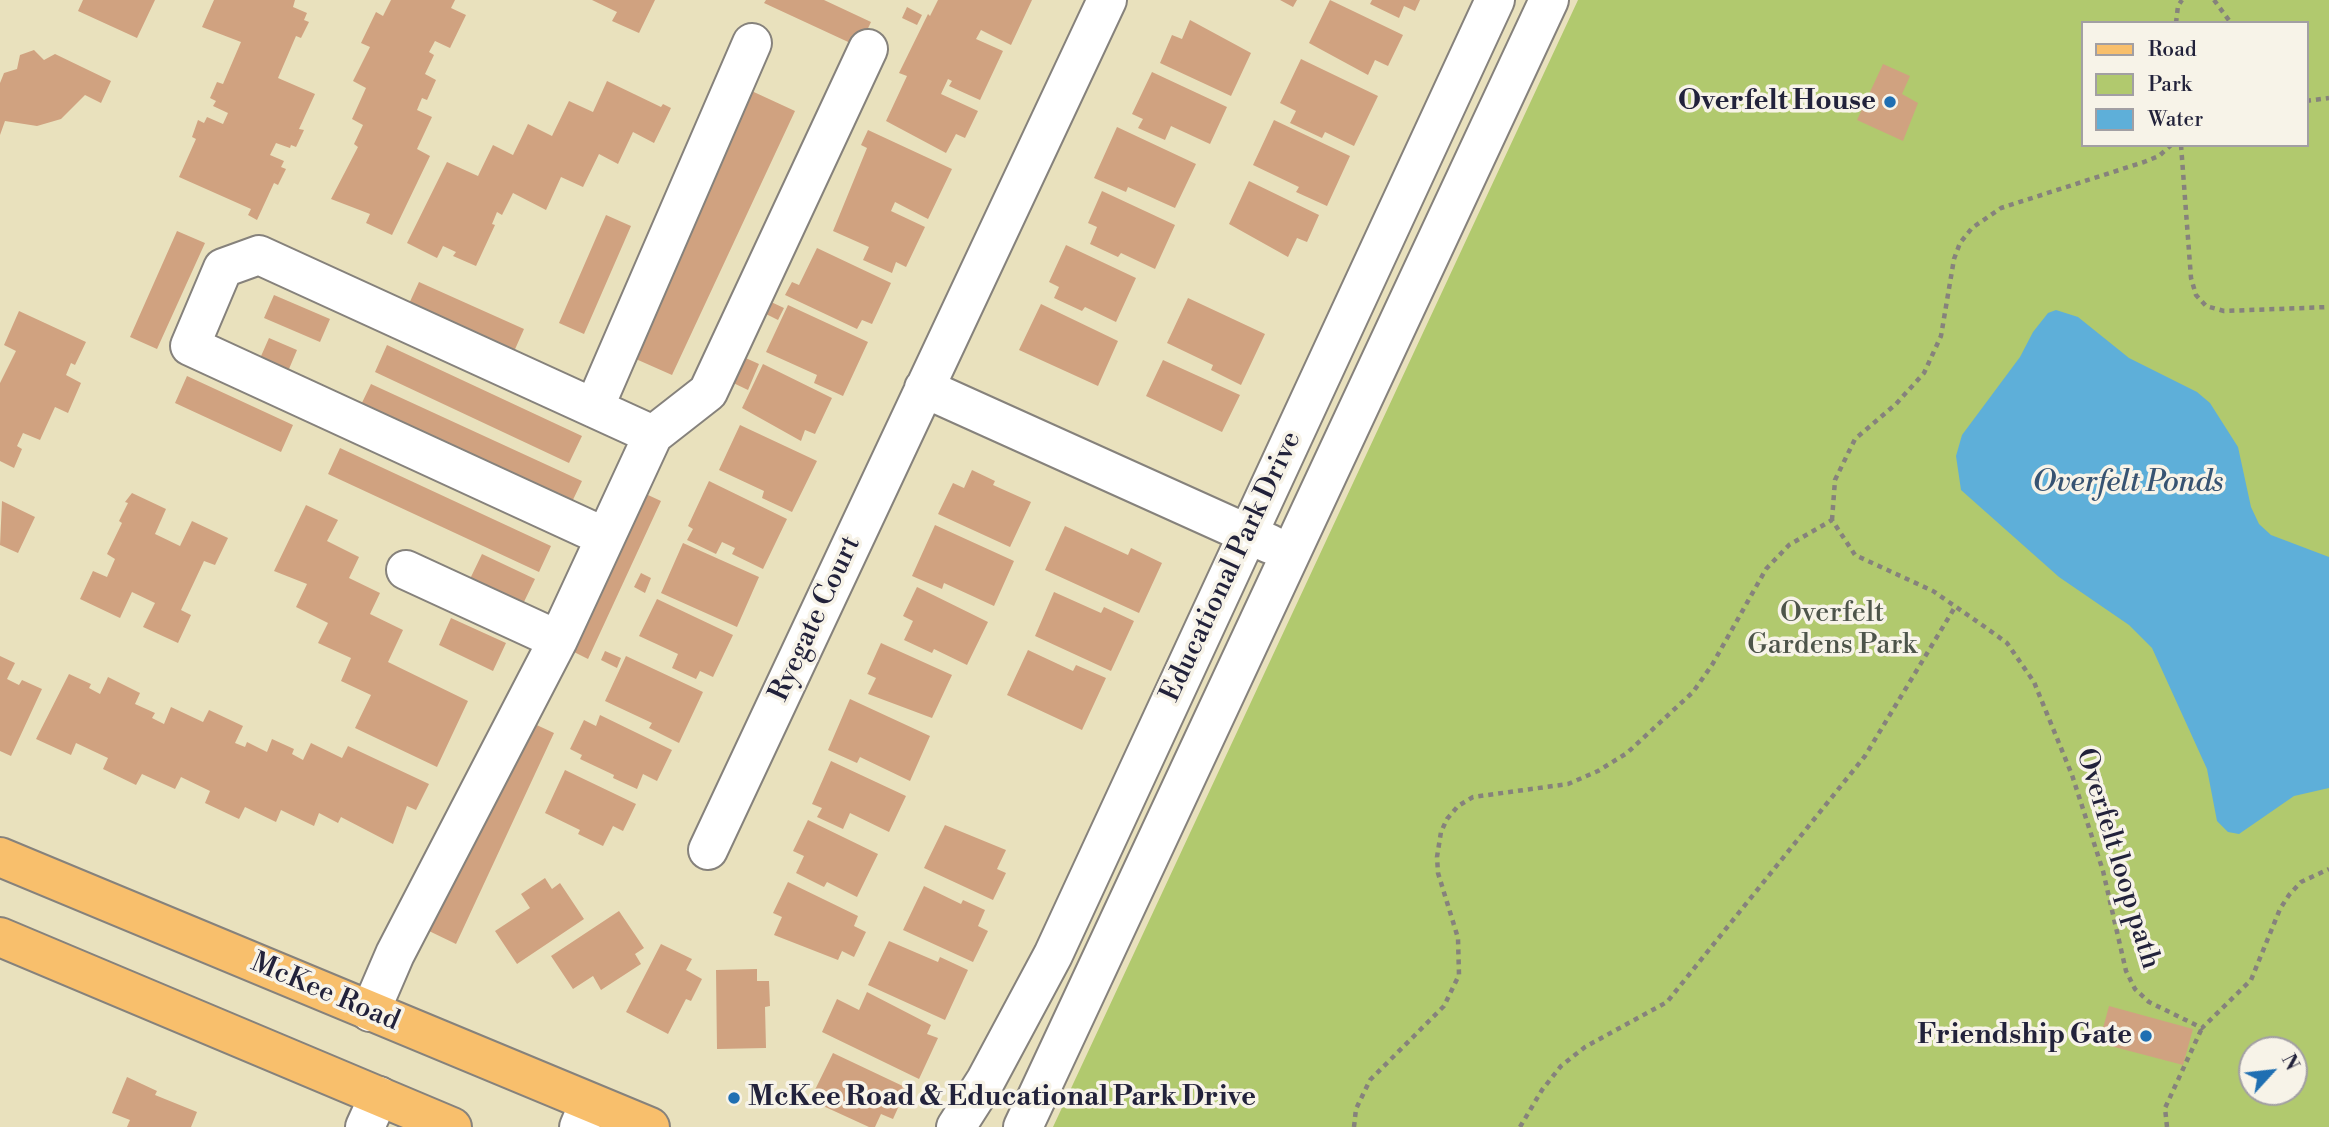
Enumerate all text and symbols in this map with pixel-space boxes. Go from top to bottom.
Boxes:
legend [2080,21,2308,147]
text: Road [2148,37,2197,63]
text: Park [2148,72,2192,98]
place label: Overfelt House [1678,85,1876,119]
marker: Overfelt House [1882,94,1898,110]
text: Water [2148,107,2203,133]
street label: Educational Park Drive [1155,426,1309,708]
water label: Overfelt Ponds [2033,466,2223,502]
street label: Ryegate Court [763,531,869,707]
park label: Overfelt Gardens Park [1747,597,1917,663]
street label: Overfelt loop path [2067,745,2167,973]
street label: McKee Road [246,947,404,1039]
place label: Friendship Gate [1917,1019,2132,1053]
marker: Friendship Gate [2138,1028,2154,1044]
north arrow [2238,1036,2308,1106]
text: N [2276,1050,2304,1075]
place label: McKee Road & Educational Park Drive [748,1081,1256,1115]
marker: McKee Road & Educational Park Drive [726,1090,742,1106]

